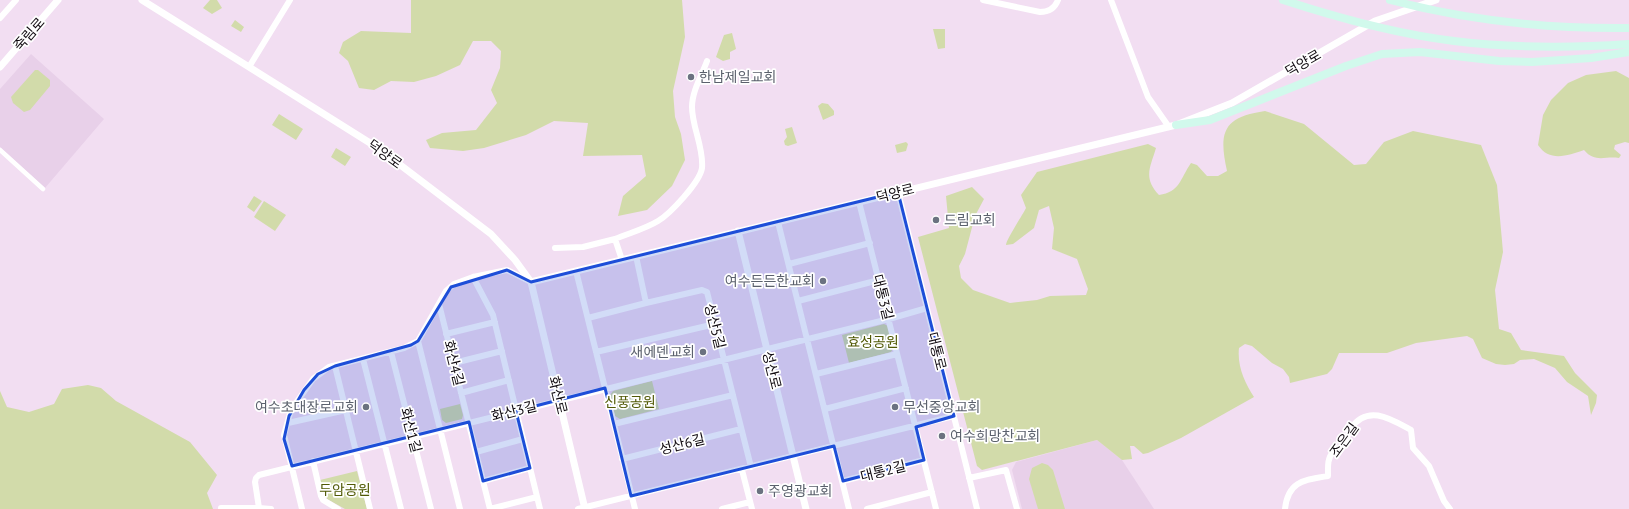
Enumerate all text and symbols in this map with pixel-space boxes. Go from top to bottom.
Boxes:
street label: 죽림로 [10,13,49,54]
street label: 덕양로 [1282,45,1324,80]
place label: 한남제일교회 [699,68,776,86]
marker: 한남제일교회 [686,72,696,82]
street label: 덕양로 [364,135,406,173]
street label: 덕양로 [874,180,916,206]
place label: 드림교회 [944,211,996,229]
marker: 드림교회 [931,215,941,225]
place label: 여수든든한교회 [725,272,815,290]
street label: 대통3길 [869,272,897,322]
marker: 여수든든한교회 [818,276,828,286]
street label: 성산5길 [701,301,729,351]
street label: 대통로 [924,330,950,372]
park label: 효성공원 [847,333,899,351]
street label: 화산4길 [440,338,468,388]
place label: 새에덴교회 [631,343,695,361]
marker: 새에덴교회 [698,347,708,357]
street label: 성산로 [759,349,785,391]
street label: 화산로 [545,374,571,416]
park label: 신풍공원 [604,393,656,411]
street label: 화산3길 [489,397,539,425]
place label: 여수초대장로교회 [255,398,358,416]
place label: 무선중앙교회 [903,398,980,416]
marker: 여수초대장로교회 [361,402,371,412]
marker: 무선중앙교회 [890,402,900,412]
street label: 화산1길 [396,405,426,455]
street label: 조은길 [1325,419,1363,461]
place label: 여수희망찬교회 [950,427,1040,445]
street label: 성산6길 [657,430,707,458]
marker: 여수희망찬교회 [937,431,947,441]
street label: 대통2길 [858,457,908,485]
park label: 두암공원 [319,481,371,499]
place label: 주영광교회 [768,482,832,500]
marker: 주영광교회 [755,486,765,496]

